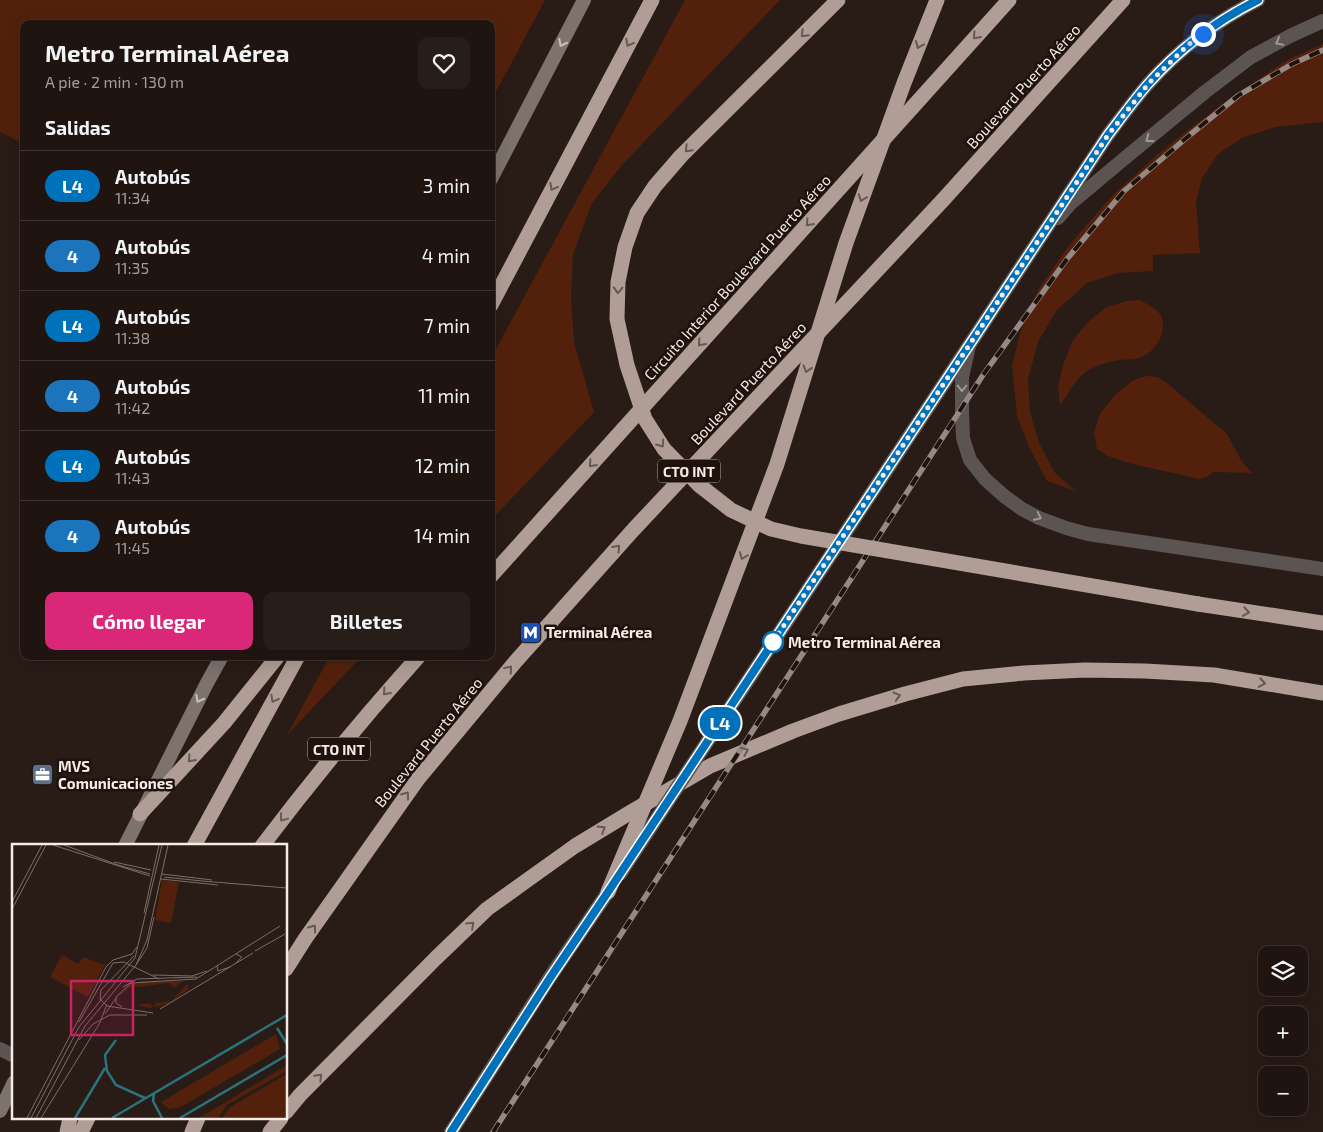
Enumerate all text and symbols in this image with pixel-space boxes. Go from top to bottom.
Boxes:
street label: Boulevard Puerto Aéreo [962,20,1084,152]
your location [1191,22,1216,47]
one-way arrow [801,29,810,38]
one-way arrow [973,31,982,40]
one-way arrow [1275,36,1284,46]
button: heart [418,37,470,89]
text: Metro Terminal Aérea [45,38,289,67]
one-way arrow [558,38,568,47]
one-way arrow [625,38,635,47]
one-way arrow [914,40,925,49]
text: A pie · 2 min · 130 m [45,72,184,91]
text: Salidas [45,116,111,139]
one-way arrow [1146,133,1155,141]
one-way arrow [685,143,694,152]
text: Autobús [115,165,190,188]
street label: Circuito Interior Boulevard Puerto Aéreo [640,170,834,384]
text: 3 min [423,174,470,197]
text: L4 [62,175,83,197]
one-way arrow [549,182,559,191]
text: 11:34 [115,188,150,207]
one-way arrow [858,193,868,202]
one-way arrow [806,217,815,226]
text: Autobús [115,235,190,258]
text: 4 min [422,244,470,267]
text: 4 [67,245,78,267]
text: 11:35 [115,258,149,277]
one-way arrow [613,287,623,295]
text: Autobús [115,305,190,328]
text: 7 min [424,314,470,337]
text: L4 [62,315,83,337]
street label: Boulevard Puerto Aéreo [686,318,810,448]
text: 11:38 [115,328,150,347]
one-way arrow [697,338,706,347]
one-way arrow [803,364,813,373]
text: Autobús [115,375,190,398]
text: 11 min [418,384,470,407]
one-way arrow [957,384,967,392]
text: 4 [67,385,78,407]
text: 11:42 [115,398,150,417]
one-way arrow [655,438,664,448]
text: Autobús [115,445,190,468]
text: 12 min [415,454,470,477]
text: L4 [62,455,83,477]
one-way arrow [589,459,598,468]
road number: CTO INT [658,460,720,482]
text: 11:43 [115,468,150,487]
one-way arrow [1032,511,1041,521]
text: Autobús [115,515,190,538]
text: 14 min [414,524,470,547]
text: 4 [67,525,78,547]
text: 11:45 [115,538,150,557]
one-way arrow [612,544,621,553]
one-way arrow [738,551,748,559]
button: Cómo llegar [45,592,253,650]
button: Billetes [263,592,470,650]
one-way arrow [1242,606,1251,616]
metro station icon: Terminal Aérea [518,620,542,644]
place label: Terminal Aérea [546,623,652,641]
marker: Metro Terminal Aérea [762,631,784,653]
place label: Metro Terminal Aérea [788,633,941,651]
one-way arrow [504,666,513,675]
street label: Boulevard Puerto Aéreo [370,674,486,810]
one-way arrow [1258,677,1267,687]
one-way arrow [383,687,392,696]
one-way arrow [893,692,901,702]
one-way arrow [195,694,205,703]
one-way arrow [271,694,281,703]
line badge: L4 [698,707,742,739]
text: L4 [710,712,730,734]
road number: CTO INT [308,738,370,761]
one-way arrow [740,747,749,758]
one-way arrow [188,754,197,763]
place label: MVS Comunicaciones [58,757,173,792]
office icon: MVS Comunicaciones [30,763,54,787]
one-way arrow [401,792,409,801]
one-way arrow [281,812,289,821]
one-way arrow [597,826,606,835]
inset map [12,844,288,1120]
one-way arrow [466,922,475,931]
one-way arrow [307,924,316,934]
map controls [1258,946,1308,1116]
button: layers [1258,946,1308,996]
button: + [1258,1006,1308,1056]
button: − [1258,1066,1308,1116]
one-way arrow [313,1073,322,1082]

